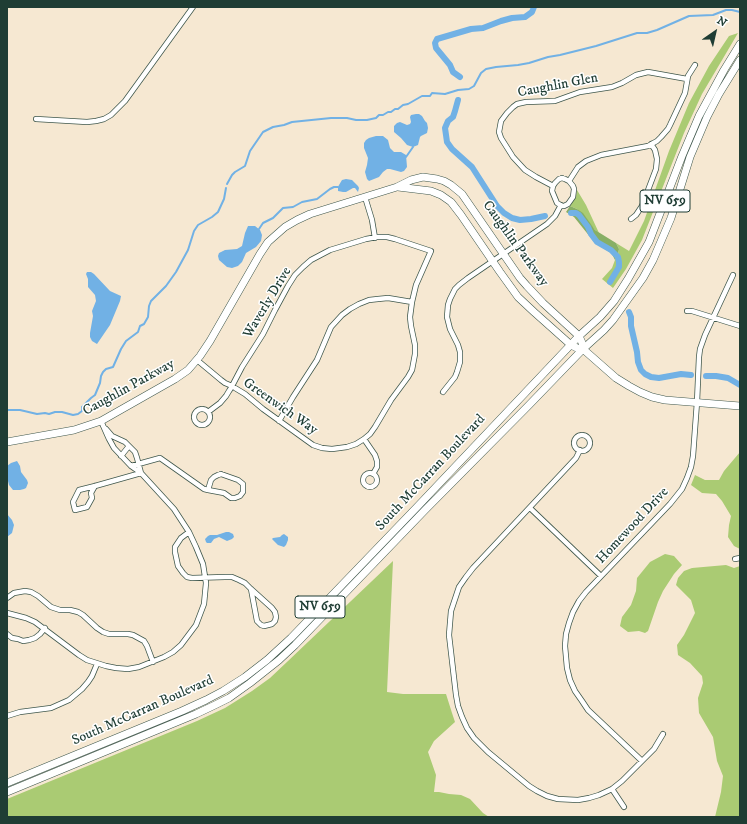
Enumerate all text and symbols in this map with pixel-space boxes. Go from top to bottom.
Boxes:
north arrow [695,12,735,52]
text: N [714,14,729,30]
street label: Caughlin Glen [516,70,600,102]
road number: NV 659 [640,190,690,212]
street label: Caughlin Parkway [478,198,552,290]
street label: Waverly Drive [240,264,296,342]
street label: Caughlin Parkway [80,356,178,420]
street label: Greenwich Way [239,375,321,439]
street label: South McCarran Boulevard [373,411,489,535]
street label: Homewood Drive [593,484,673,568]
road number: NV 659 [295,596,345,618]
street label: South McCarran Boulevard [70,672,216,750]

